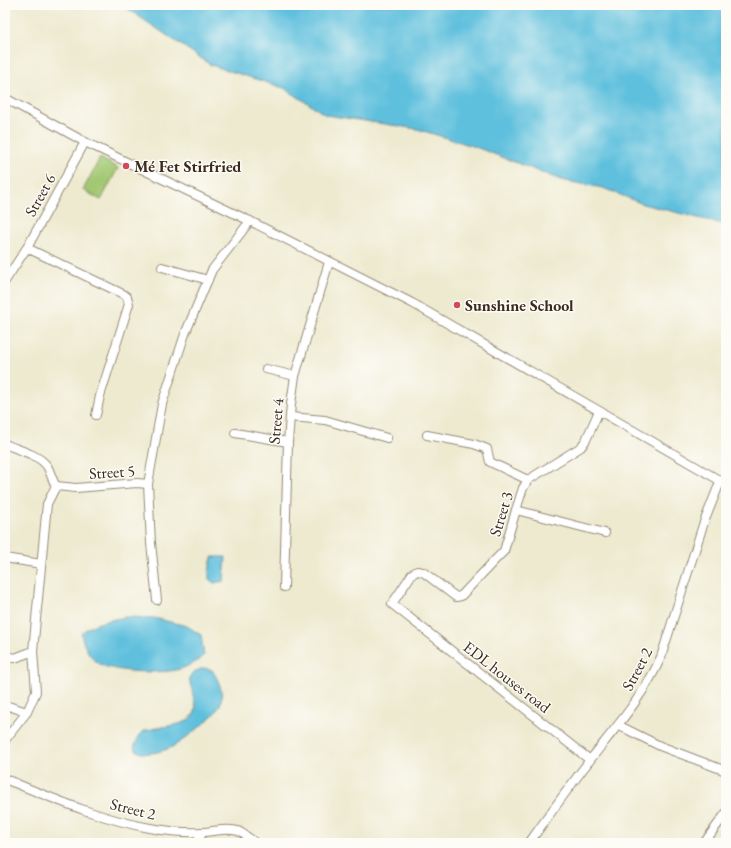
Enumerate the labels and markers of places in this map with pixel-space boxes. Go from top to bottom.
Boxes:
place label: Mé Fet Stirfried [134,156,242,177]
marker: Mé Fet Stirfried [121,161,131,171]
place label: Sunshine School [465,295,574,316]
marker: Sunshine School [452,300,462,310]

